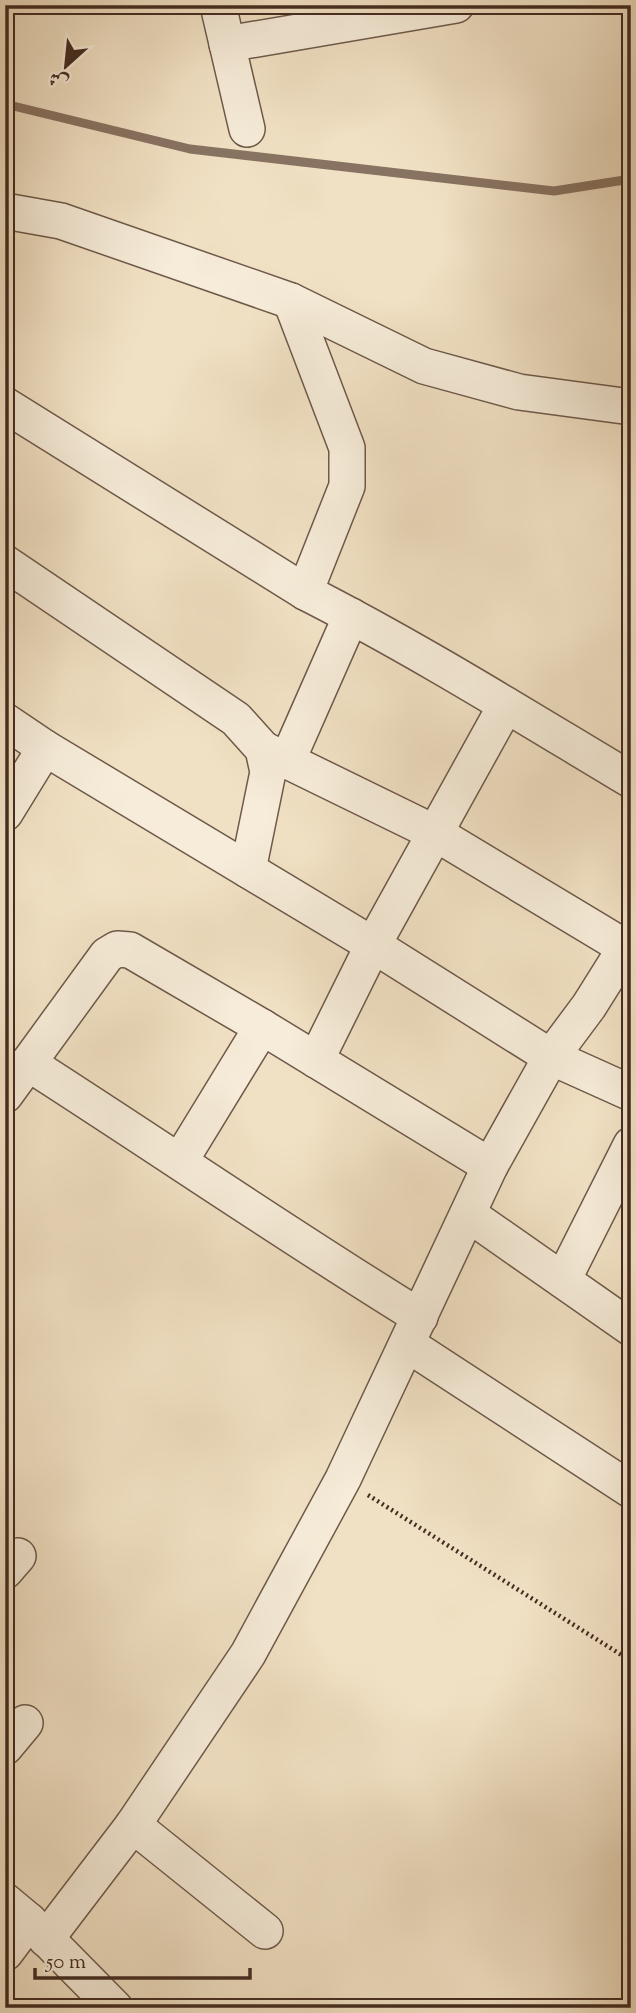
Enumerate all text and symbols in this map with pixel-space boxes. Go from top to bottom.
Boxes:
north arrow [32,32,102,102]
text: ش [45,63,74,95]
scale bar [35,1936,250,1980]
text: 50 m [45,1948,86,1978]

